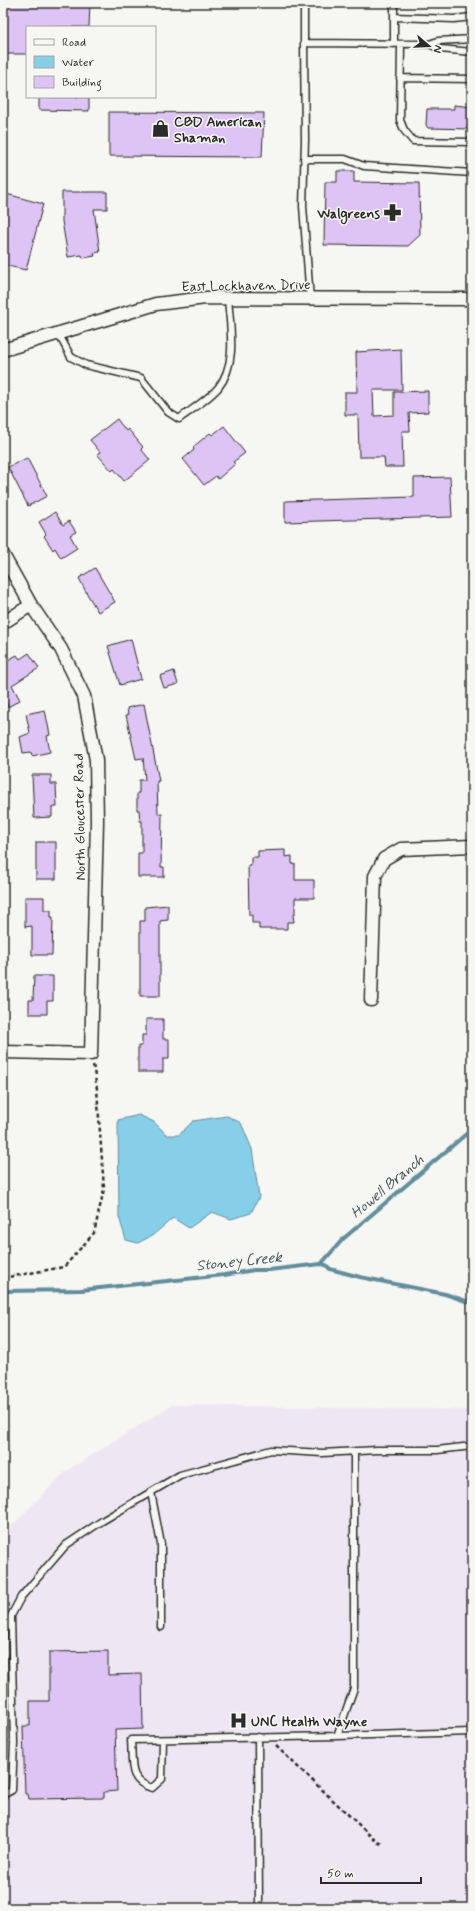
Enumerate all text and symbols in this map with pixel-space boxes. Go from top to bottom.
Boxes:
legend [26,26,156,98]
north arrow [409,26,449,66]
text: Road [62,35,86,51]
text: N [430,43,445,55]
text: Water [62,55,94,71]
text: Building [62,75,102,92]
place label: CBD American Shaman [174,113,262,147]
shop icon: CBD American Shaman [151,119,171,139]
pharmacy icon: Walgreens [383,203,403,223]
place label: Walgreens [316,205,380,225]
street label: East Lockhaven Drive [181,276,311,296]
street label: North Gloucester Road [70,753,90,881]
water label: Howell Branch [347,1150,429,1223]
water label: Stoney Creek [195,1247,284,1276]
hospital icon: UNC Health Wayne [228,1711,248,1731]
place label: UNC Health Wayne [251,1713,367,1731]
scale bar [321,1859,421,1885]
text: 50 m [327,1866,354,1882]

